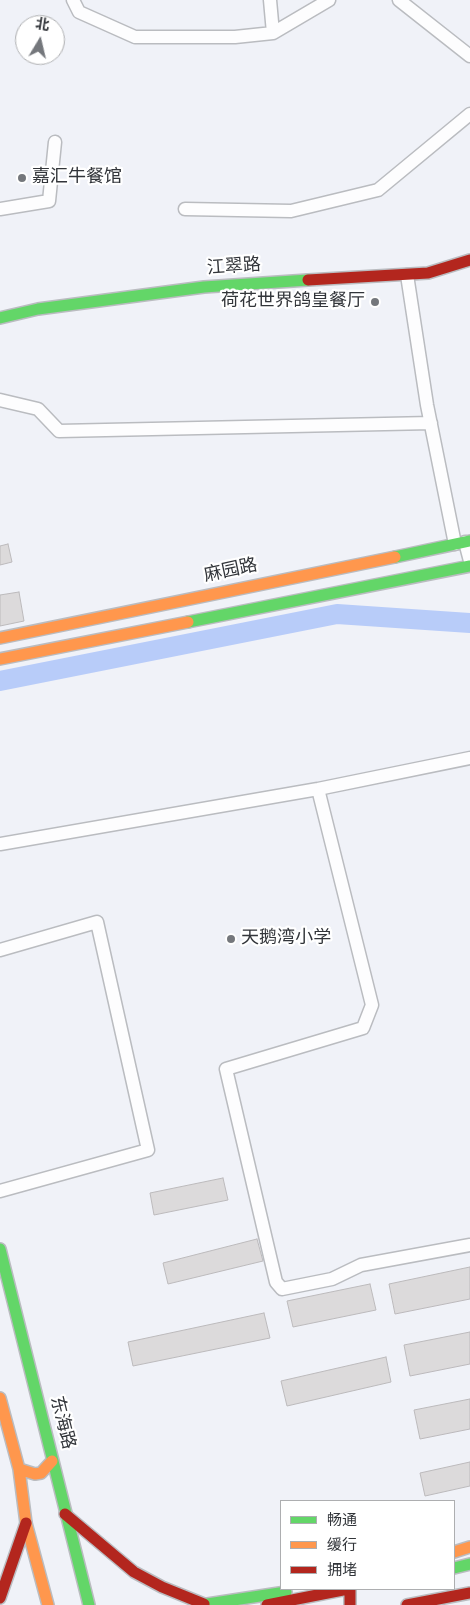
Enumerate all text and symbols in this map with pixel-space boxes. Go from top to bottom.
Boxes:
north arrow [15,15,65,65]
text: 北 [34,16,51,35]
place label: 嘉汇牛餐馆 [32,167,122,189]
marker: 嘉汇牛餐馆 [16,172,28,184]
street label: 江翠路 [206,255,262,281]
place label: 荷花世界鸽皇餐厅 [221,291,365,313]
marker: 荷花世界鸽皇餐厅 [369,296,381,308]
street label: 麻园路 [202,556,260,588]
place label: 天鹅湾小学 [241,928,331,950]
marker: 天鹅湾小学 [225,933,237,945]
street label: 东海路 [44,1394,78,1452]
legend [280,1500,455,1590]
text: 畅通 [327,1512,357,1531]
text: 缓行 [327,1537,357,1556]
text: 拥堵 [327,1562,357,1581]

